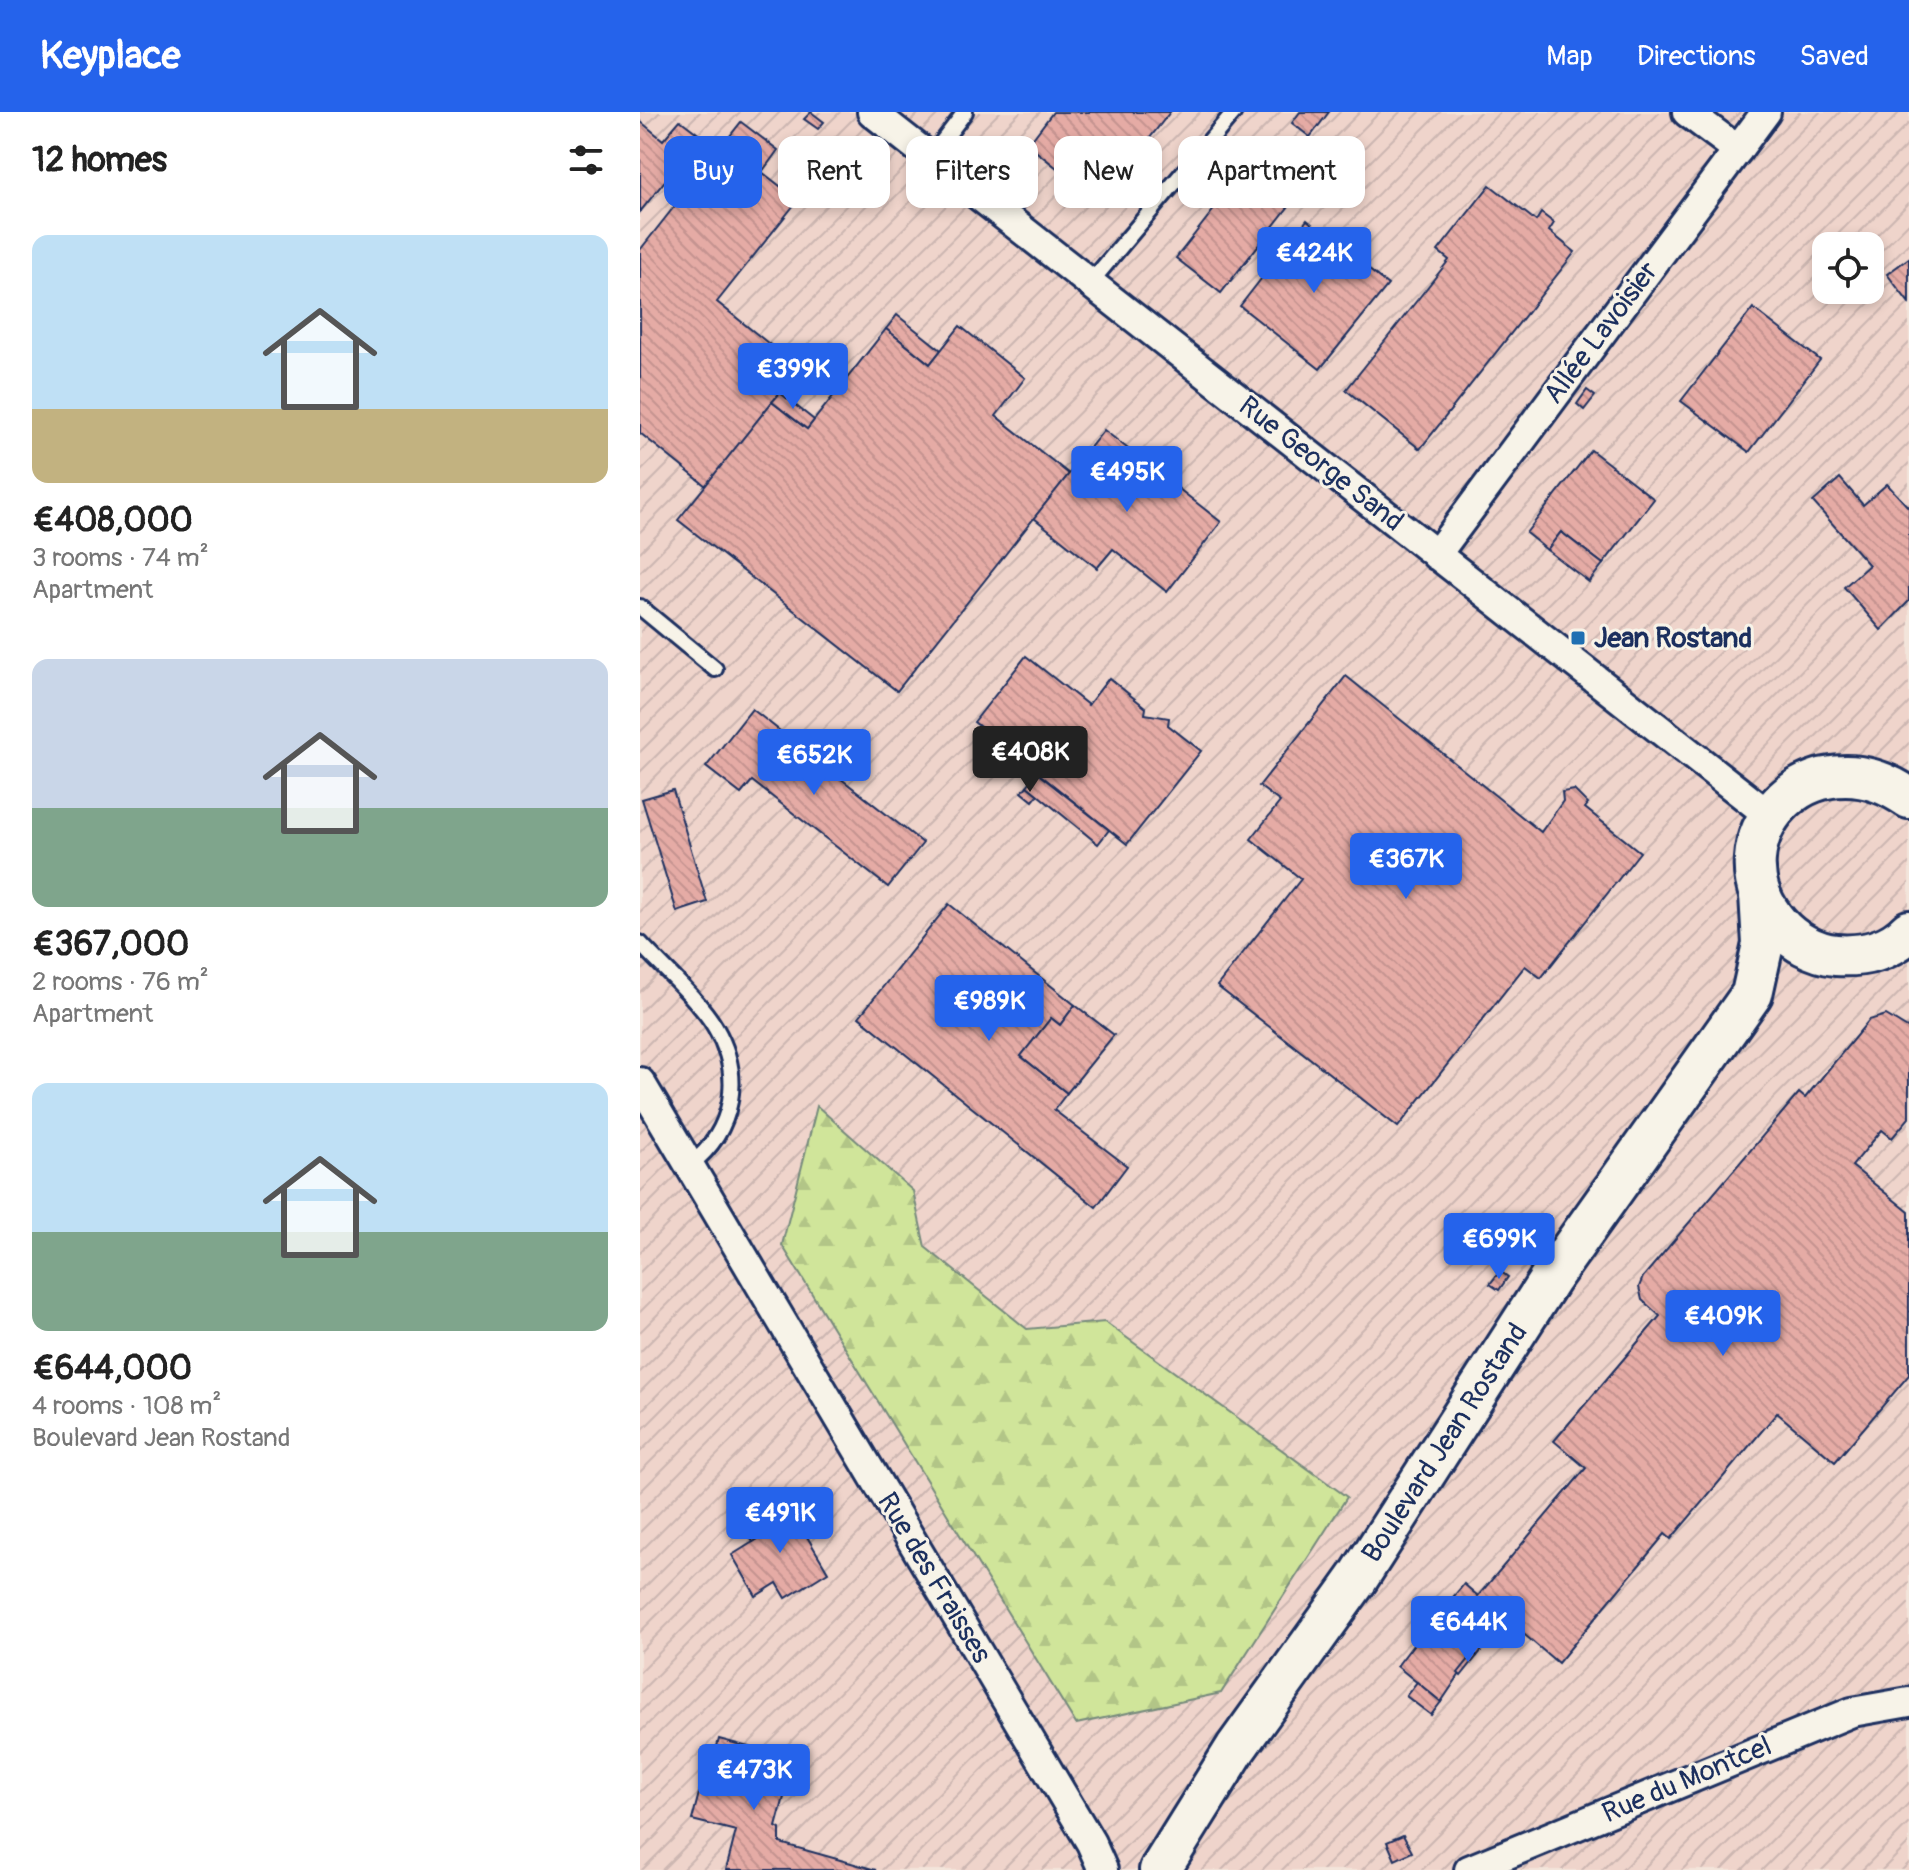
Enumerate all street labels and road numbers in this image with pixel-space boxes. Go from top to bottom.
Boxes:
street label: Allée Lavoisier [1536,255,1666,411]
street label: Rue George Sand [1232,389,1410,539]
street label: Boulevard Jean Rostand [1355,1317,1535,1569]
street label: Rue des Fraisses [869,1486,999,1670]
street label: Rue du Montcel [1597,1729,1777,1831]

